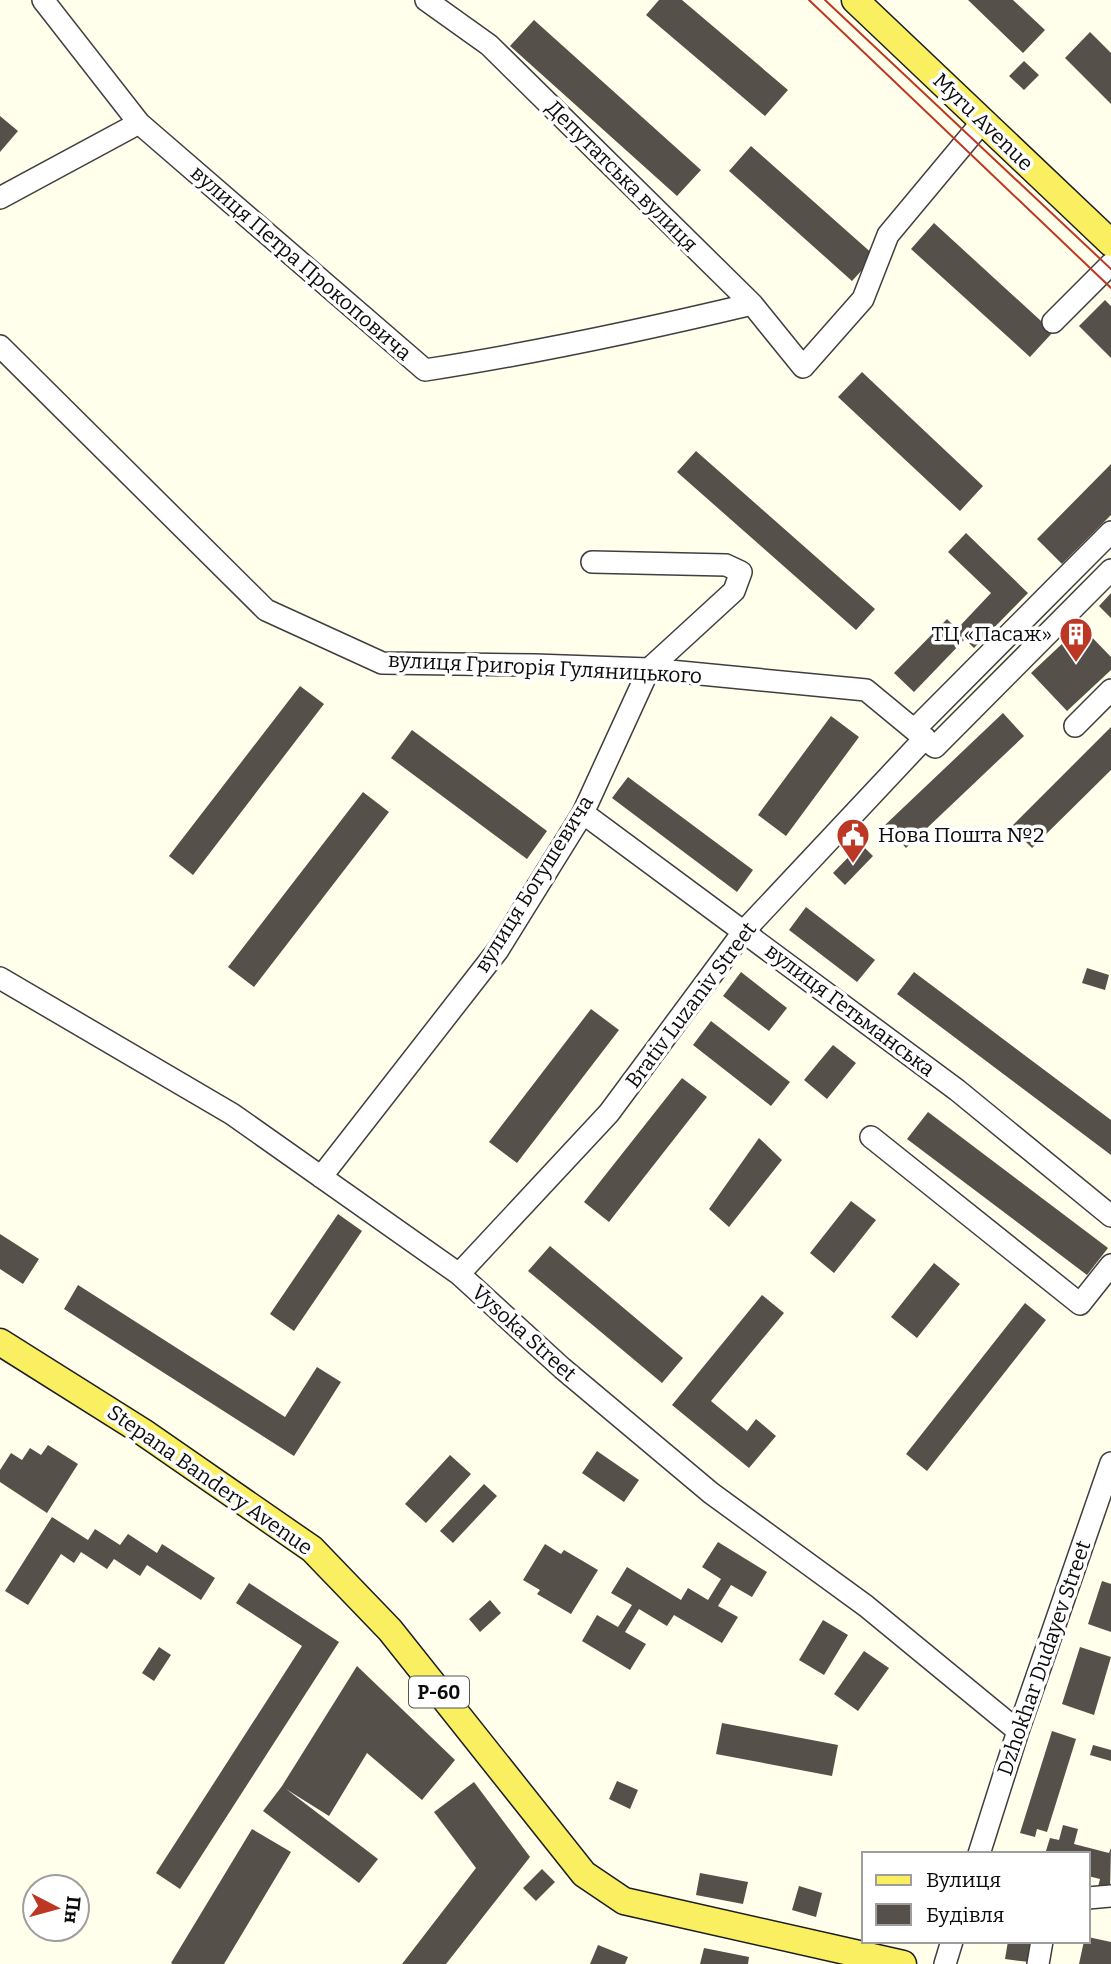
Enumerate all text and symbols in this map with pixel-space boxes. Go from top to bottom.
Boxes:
street label: Myru Avenue [927,68,1039,176]
street label: Депутатська вулиця [541,95,703,257]
street label: вулиця Петра Прокоповича [185,160,417,366]
building icon: ТЦ «Пасаж» [1057,615,1095,664]
place label: ТЦ «Пасаж» [931,621,1052,647]
street label: вулиця Григорія Гуляницького [387,647,703,689]
street label: вулиця Богушевича [469,790,599,977]
public building icon: Нова Пошта №2 [834,816,872,865]
place label: Нова Пошта №2 [878,822,1044,848]
street label: Brativ Luzaniv Street [620,916,762,1093]
street label: вулиця Гетьманська [760,938,940,1082]
street label: Vysoka Street [466,1279,582,1387]
street label: Stepana Bandery Avenue [102,1399,318,1561]
street label: Dzhokhar Dudayev Street [991,1537,1097,1779]
road number: Р-60 [409,1676,469,1708]
legend [862,1852,1090,1943]
text: Вулиця [926,1867,1001,1893]
north arrow [21,1873,91,1943]
text: Пн [60,1895,85,1925]
text: Будівля [926,1902,1004,1928]

